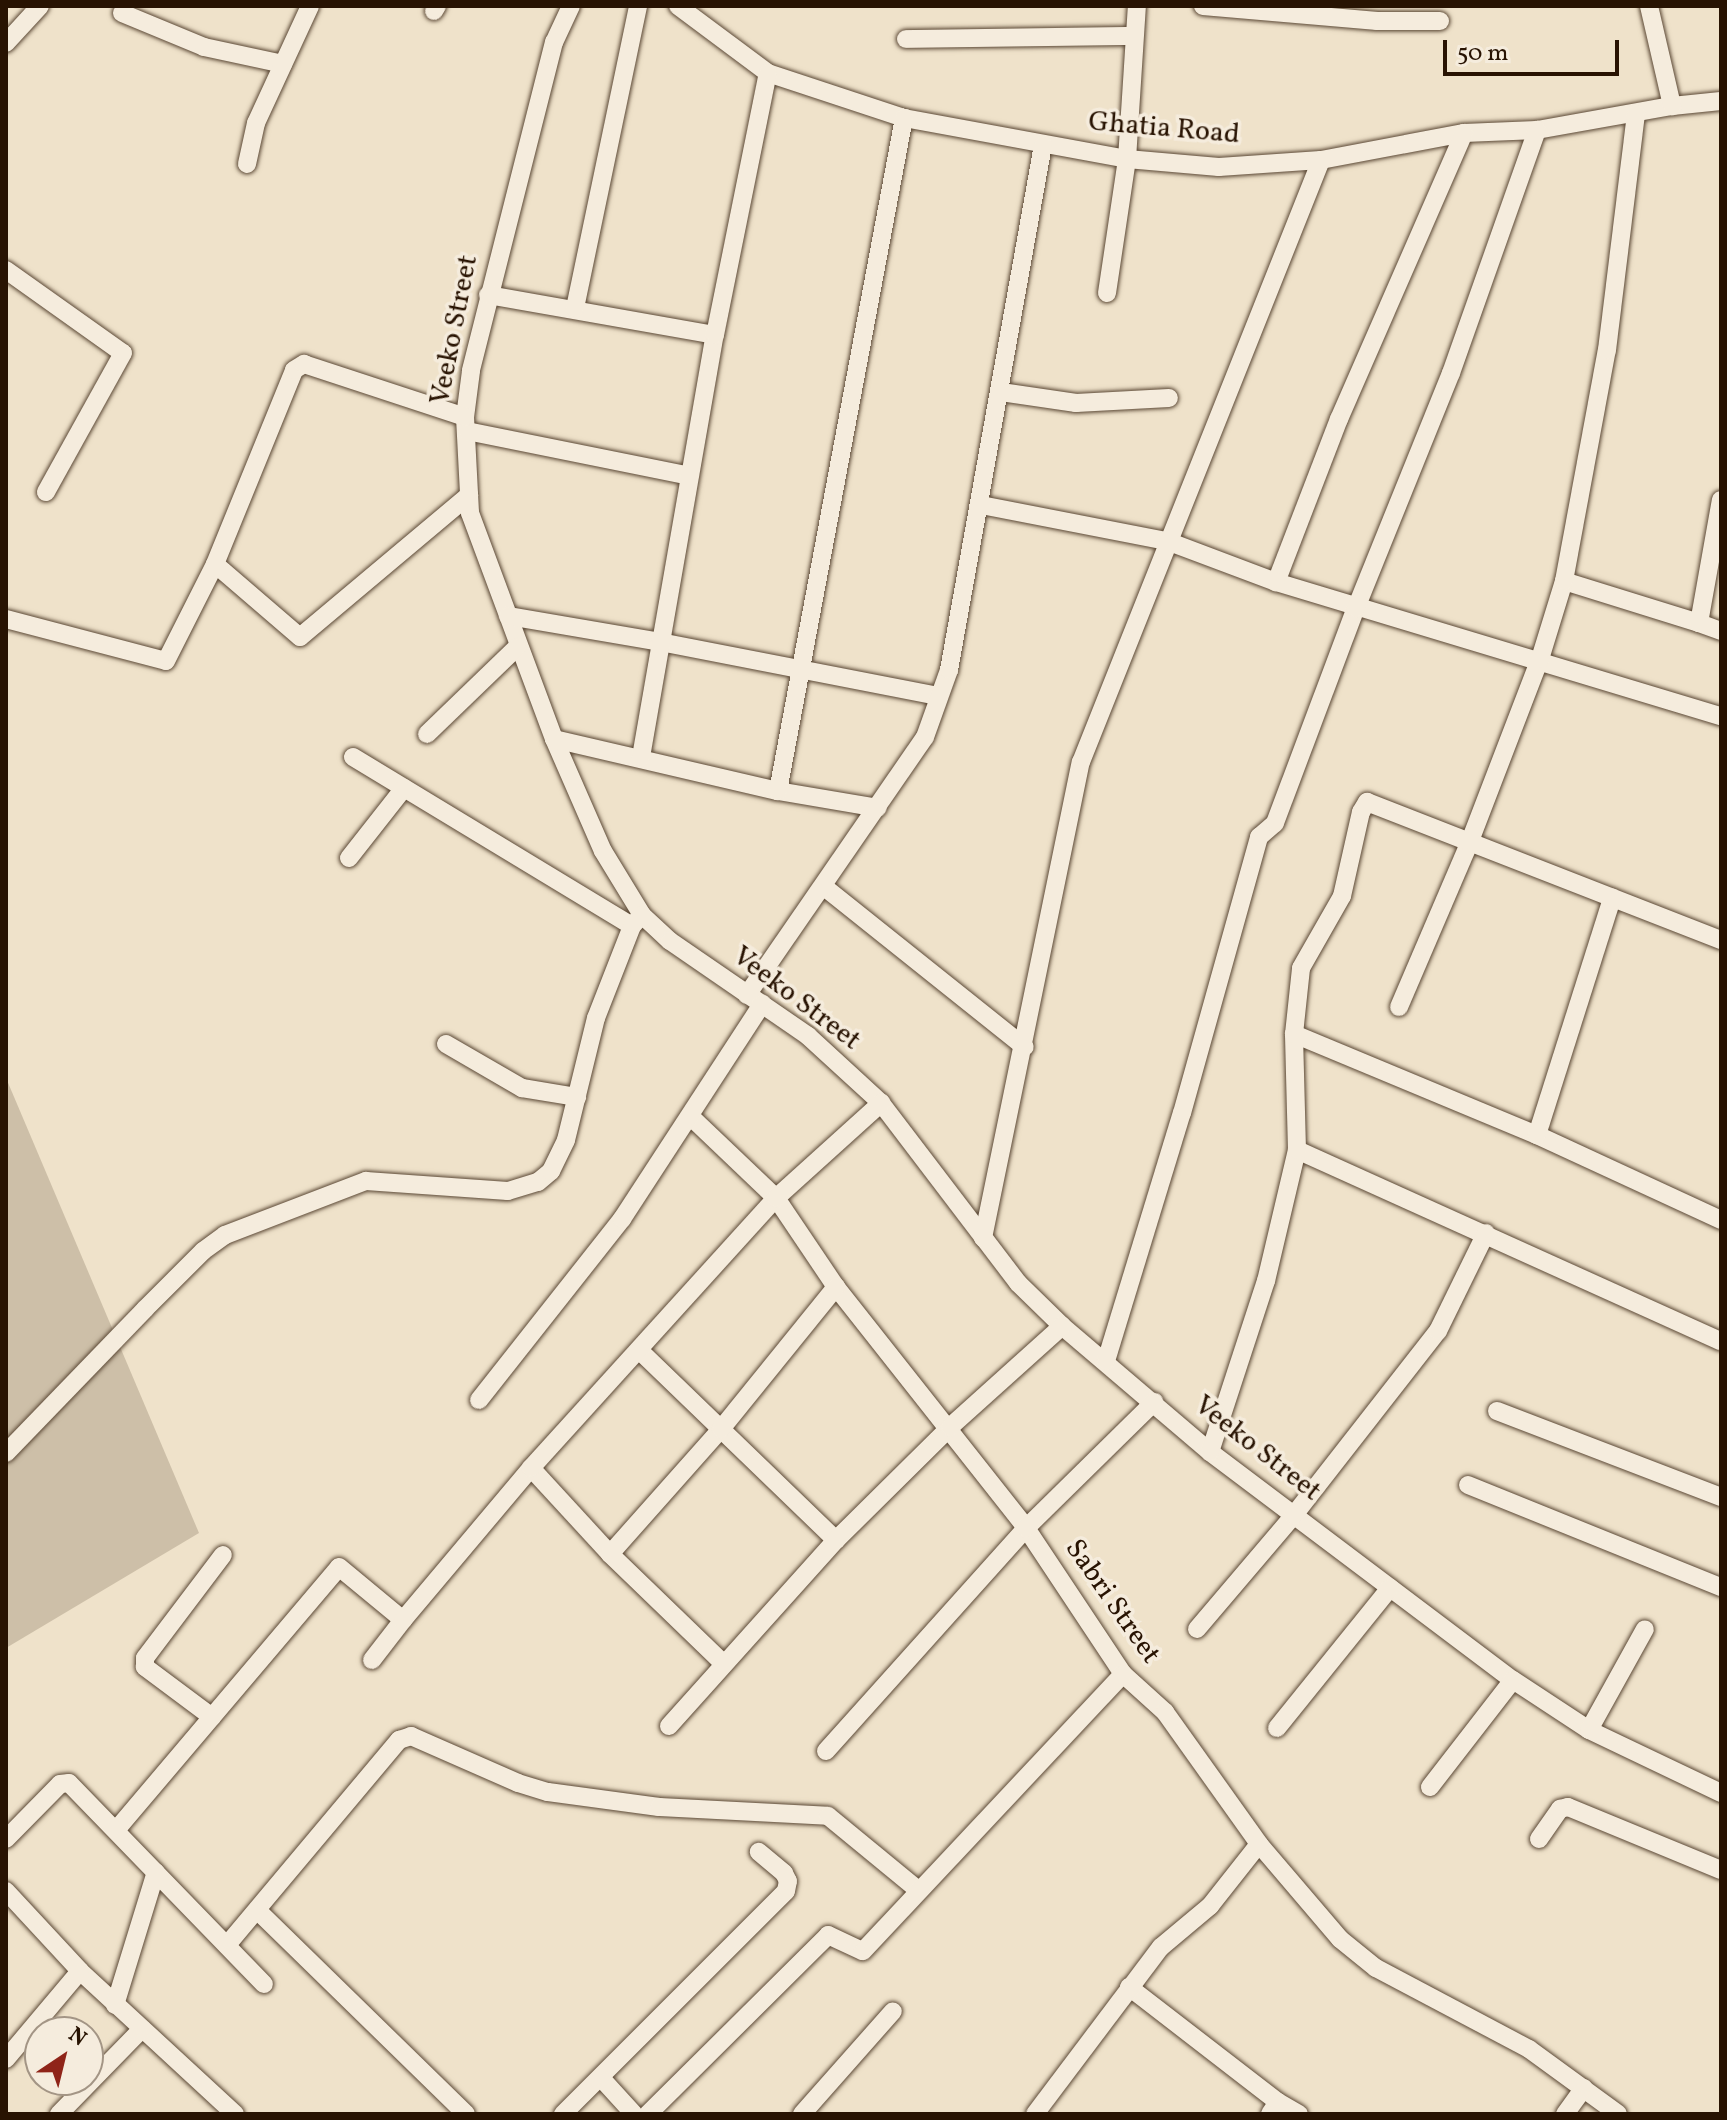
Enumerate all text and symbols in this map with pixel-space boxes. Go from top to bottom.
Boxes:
scale bar [1447,24,1623,74]
text: 50 m [1457,37,1509,71]
street label: Ghatia Road [1087,106,1241,152]
street label: Veeko Street [424,252,486,408]
street label: Veeko Street [725,940,867,1058]
street label: Veeko Street [1187,1389,1327,1509]
street label: Sabri Street [1057,1533,1167,1671]
north arrow [24,2016,104,2096]
text: N [61,2020,92,2055]

